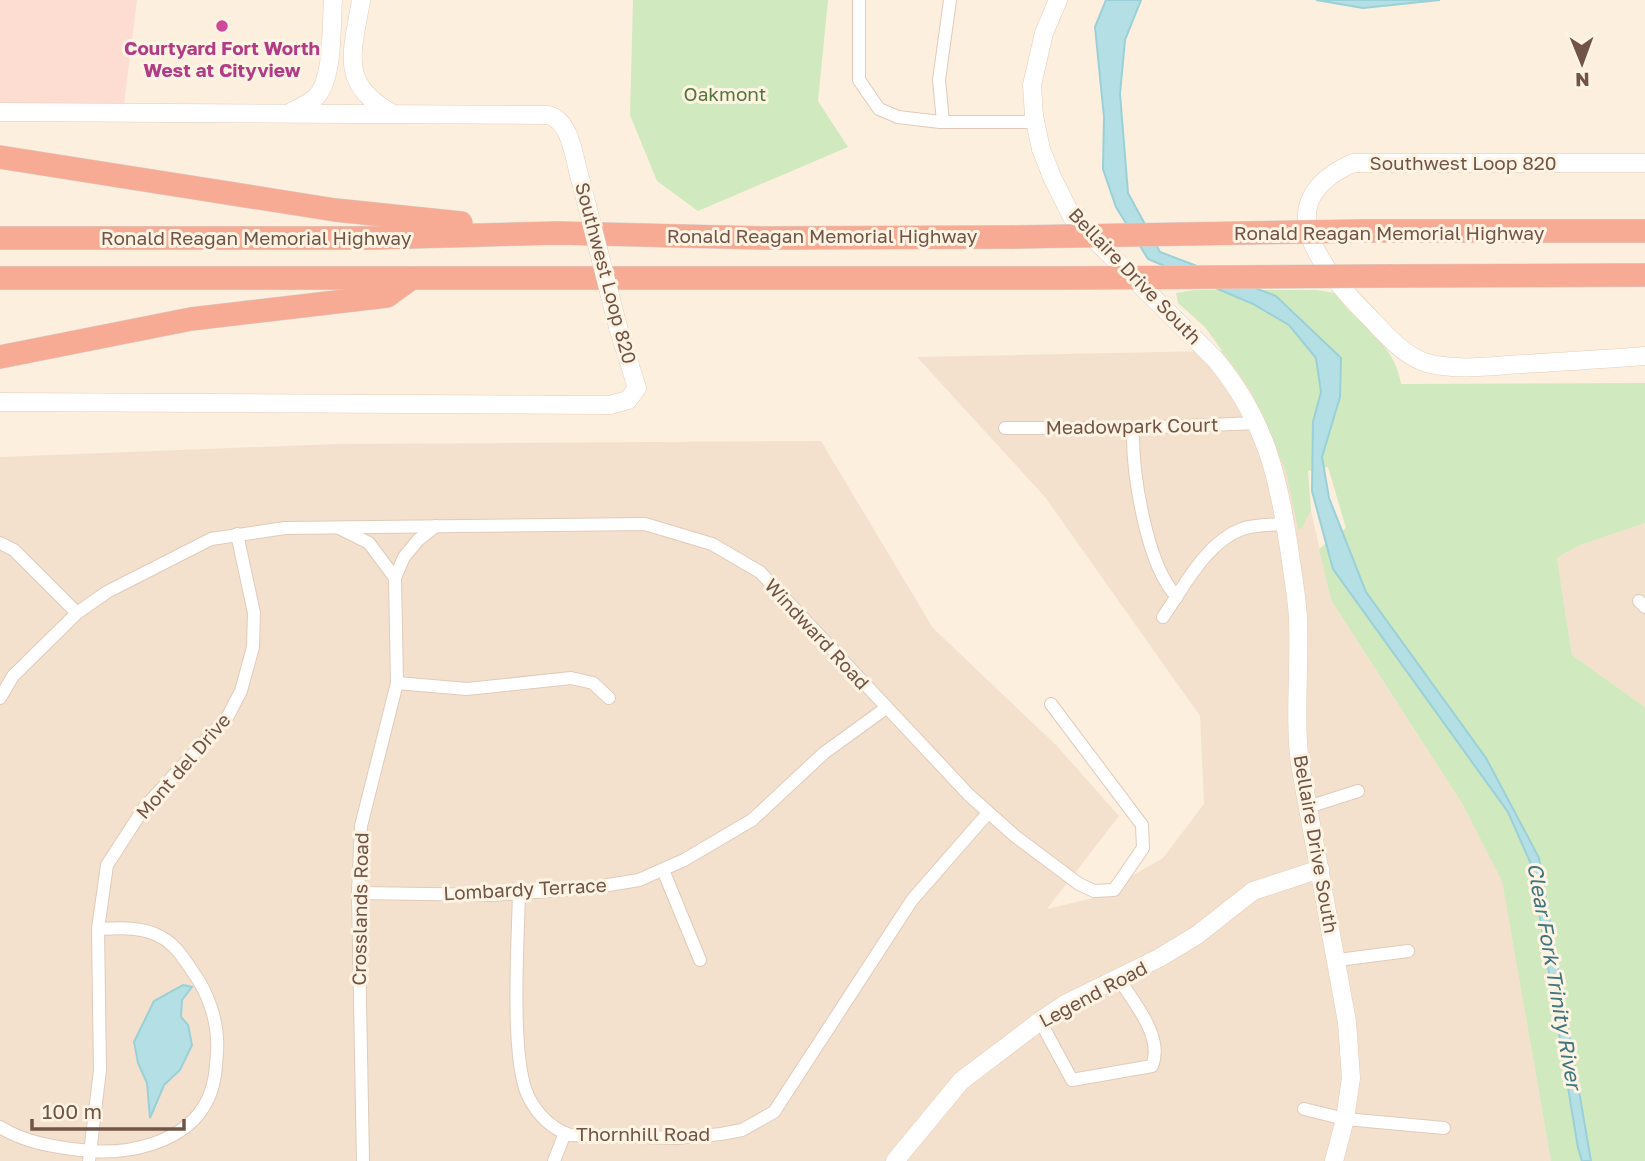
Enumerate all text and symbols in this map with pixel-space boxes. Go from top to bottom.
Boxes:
marker: Courtyard Fort Worth West at Cityview [214,18,230,34]
north arrow [1547,28,1617,98]
place label: Courtyard Fort Worth West at Cityview [124,36,320,81]
text: N [1575,69,1590,92]
park label: Oakmont [684,82,766,105]
street label: Southwest Loop 820 [1369,151,1557,174]
street label: Southwest Loop 820 [571,180,642,366]
street label: Bellaire Drive South [1064,203,1206,349]
street label: Ronald Reagan Memorial Highway [1234,221,1545,244]
street label: Ronald Reagan Memorial Highway [667,224,978,247]
street label: Ronald Reagan Memorial Highway [101,226,412,249]
street label: Meadowpark Court [1045,412,1219,439]
street label: Windward Road [760,574,874,694]
street label: Mont del Drive [131,708,235,823]
street label: Bellaire Drive South [1289,753,1344,935]
street label: Crosslands Road [347,832,372,986]
water label: Clear Fork Trinity River [1522,861,1588,1094]
street label: Lombardy Terrace [443,873,607,904]
street label: Legend Road [1035,955,1151,1032]
scale bar [32,1088,184,1132]
text: 100 m [42,1098,102,1124]
street label: Thornhill Road [576,1122,710,1145]

